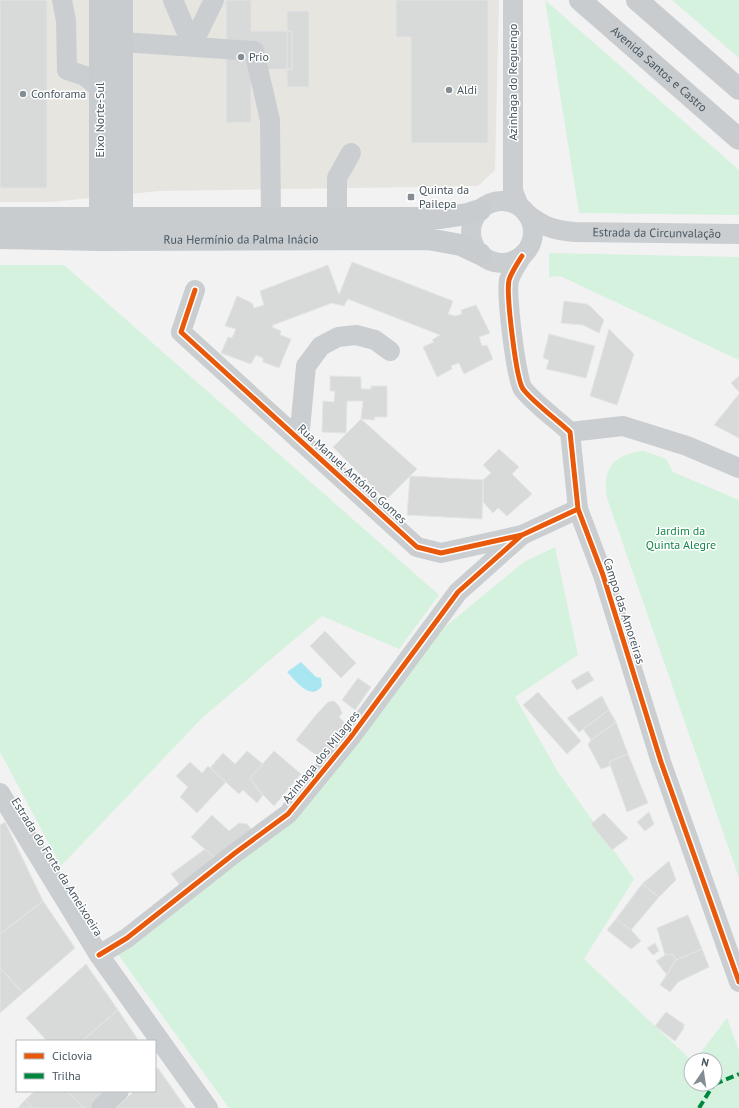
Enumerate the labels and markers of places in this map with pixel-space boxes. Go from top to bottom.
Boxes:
place label: Prio [249,49,269,64]
marker: Prio [236,52,246,62]
place label: Aldi [457,82,477,97]
marker: Aldi [444,85,454,95]
place label: Conforama [31,86,86,101]
marker: Conforama [18,89,28,99]
place label: Quinta da Pailepa [419,182,469,211]
marker: Quinta da Pailepa [406,192,416,202]

